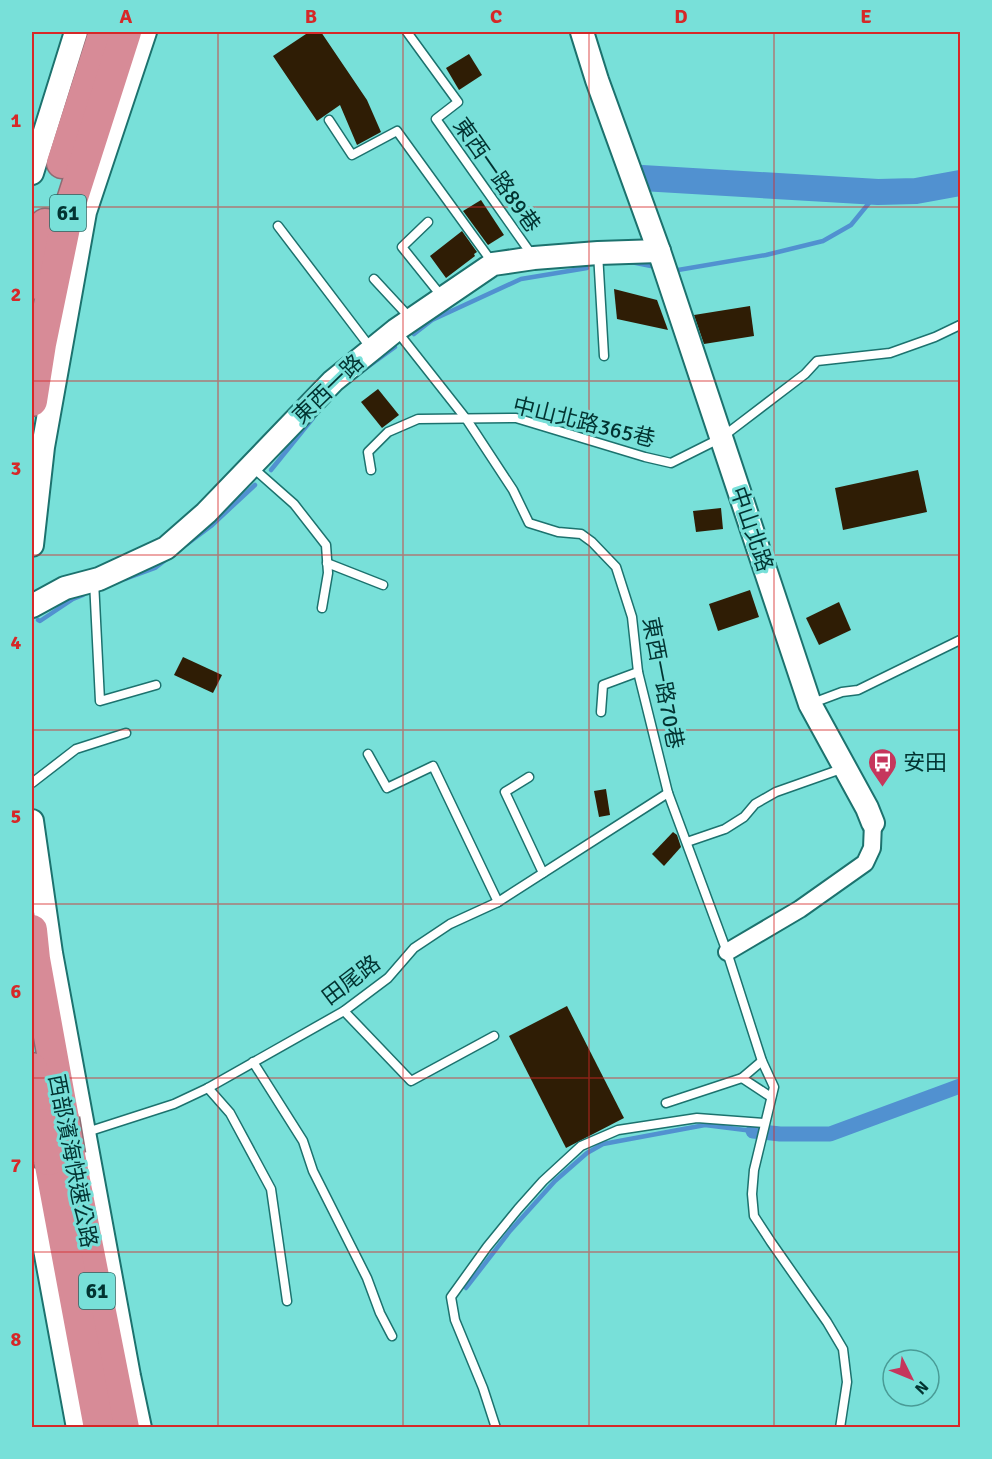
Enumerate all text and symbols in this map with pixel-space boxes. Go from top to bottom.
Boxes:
text: A [120,4,133,29]
text: B [305,4,317,29]
text: C [490,4,502,29]
text: D [674,4,688,29]
text: E [860,4,872,29]
text: 1 [11,108,22,133]
street label: 東西一路89巷 [448,112,546,238]
road number: 61 [50,195,86,231]
text: 2 [11,282,21,307]
street label: 東西一路 [287,349,369,429]
street label: 中山北路365巷 [510,391,658,453]
text: 3 [11,456,21,481]
street label: 中山北路 [725,483,779,575]
street label: 東西一路70巷 [637,615,689,751]
text: 4 [11,630,22,655]
bus stop icon: 安田 [866,746,898,788]
place label: 安田 [903,749,947,776]
text: 5 [11,804,21,829]
street label: 田尾路 [317,949,385,1011]
text: 6 [11,979,22,1004]
street label: 西部濱海快速公路 [43,1072,103,1250]
text: 7 [11,1153,22,1178]
road number: 61 [79,1273,115,1309]
text: 8 [11,1327,22,1352]
north arrow [881,1348,941,1408]
text: N [910,1377,932,1398]

